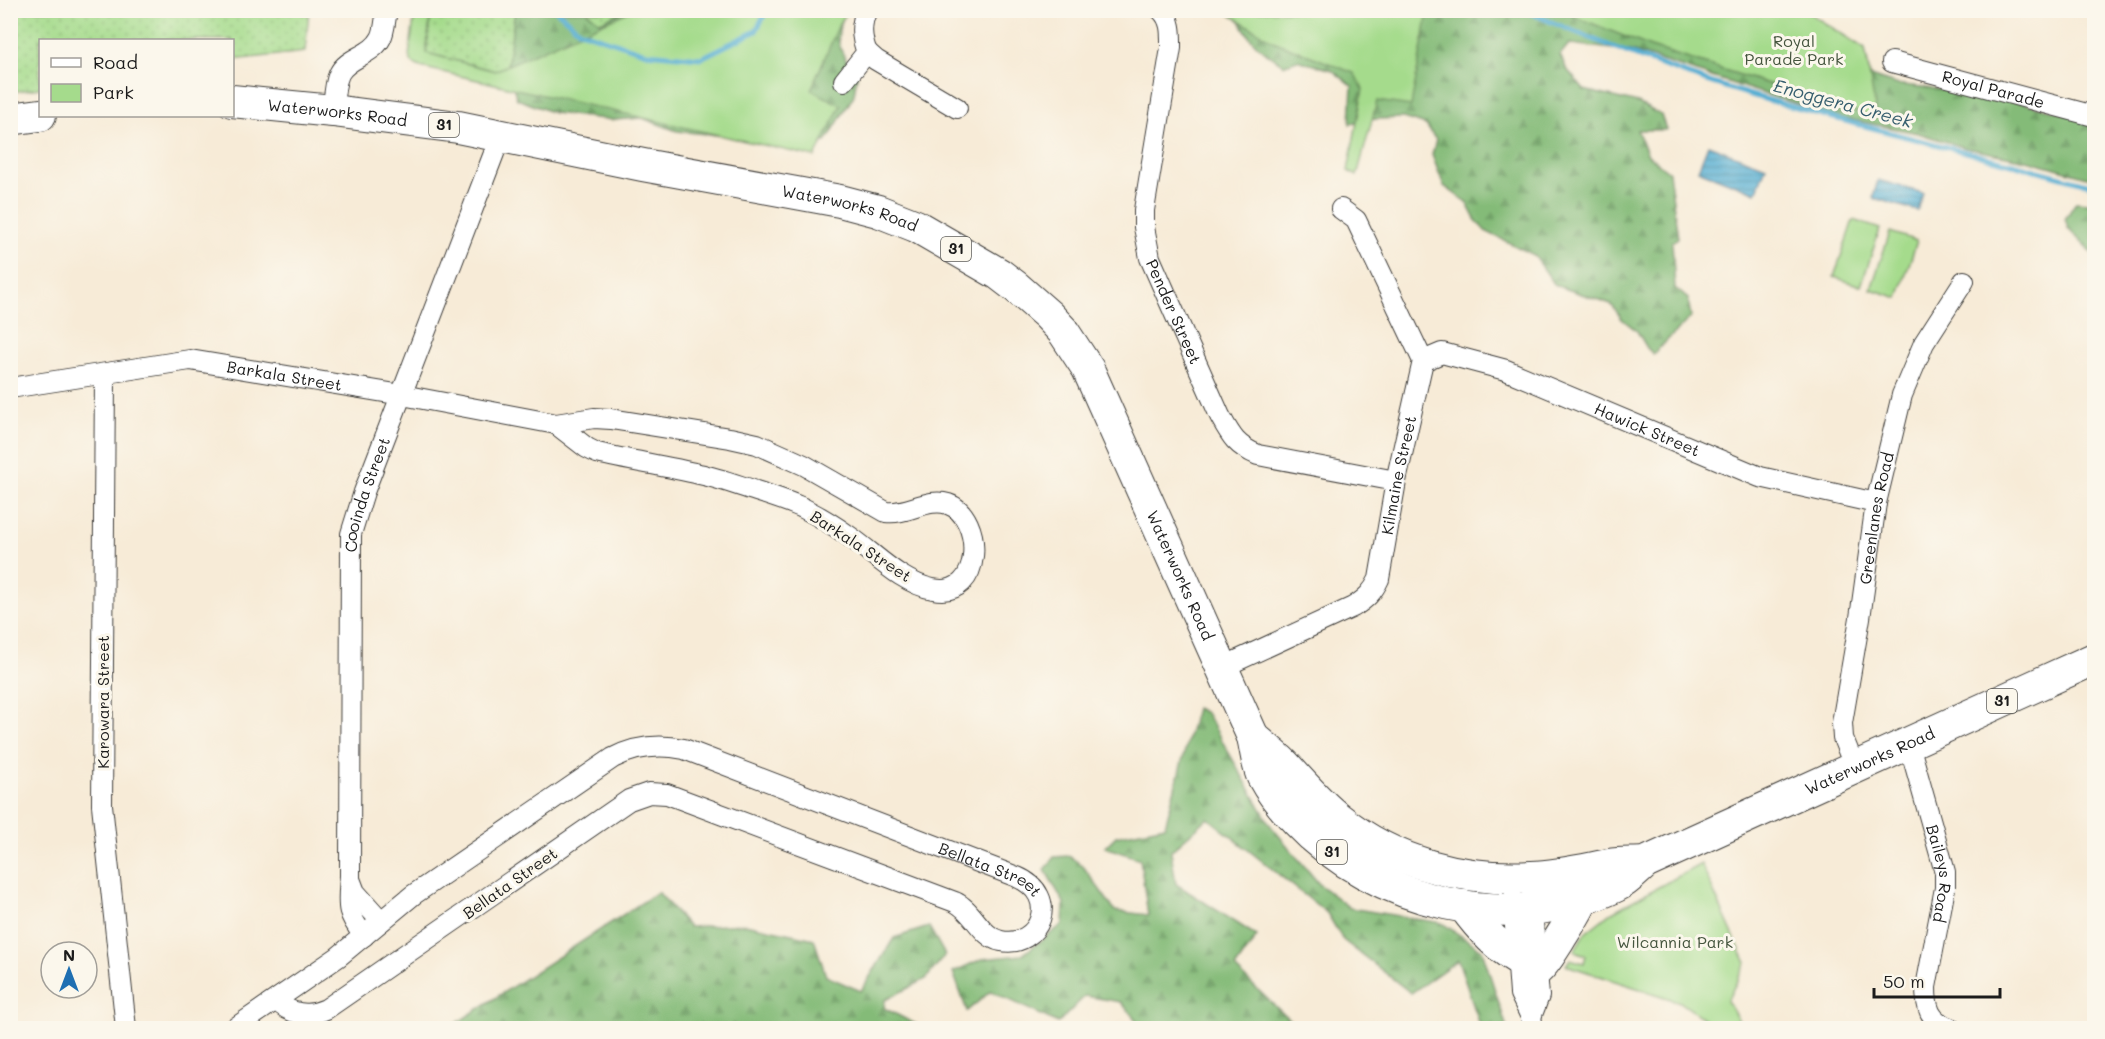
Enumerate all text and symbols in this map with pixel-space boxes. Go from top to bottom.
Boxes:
park label: Royal Parade Park [1744,30,1844,69]
legend [39,39,234,117]
text: Road [93,50,138,74]
street label: Royal Parade [1940,65,2047,112]
water label: Enoggera Creek [1771,73,1916,133]
text: Park [93,80,134,104]
street label: Waterworks Road [267,94,408,130]
road number: 31 [429,113,459,137]
street label: Waterworks Road [780,180,921,236]
road number: 31 [941,237,971,261]
street label: Pender Street [1142,256,1207,367]
street label: Barkala Street [225,355,344,395]
street label: Hawick Street [1591,397,1703,461]
street label: Kilmaine Street [1376,413,1420,536]
street label: Cooinda Street [340,434,394,552]
street label: Greenlanes Road [1854,450,1898,586]
street label: Barkala Street [807,505,916,586]
street label: Waterworks Road [1143,507,1219,643]
street label: Karowara Street [92,635,113,769]
road number: 31 [1987,689,2017,713]
street label: Waterworks Road [1801,722,1938,799]
street label: Baileys Road [1922,822,1957,924]
street label: Bellata Street [936,837,1047,900]
road number: 31 [1317,840,1347,864]
street label: Bellata Street [458,842,561,923]
park label: Wilcannia Park [1617,931,1733,952]
north arrow [39,940,99,1000]
text: N [63,944,75,965]
scale bar [1874,961,2000,999]
text: 50 m [1883,969,1925,993]

